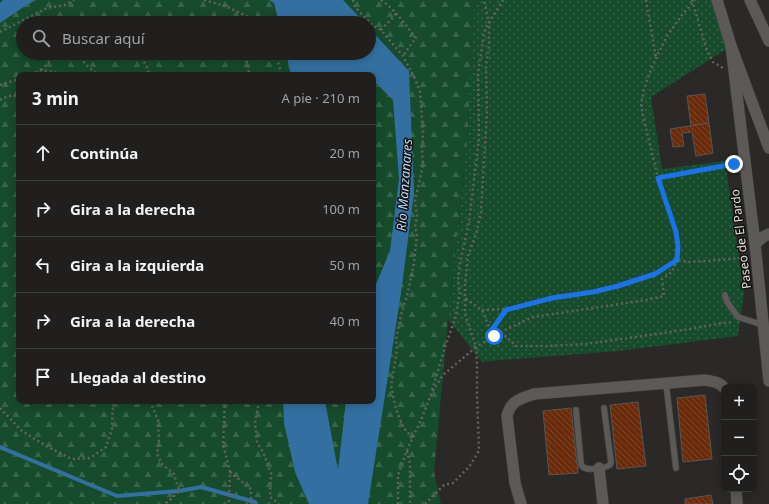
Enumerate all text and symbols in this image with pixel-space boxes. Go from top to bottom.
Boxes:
search box [16,16,376,60]
icon: search [30,27,52,49]
text: Buscar aquí [62,28,145,48]
text: 3 min [32,87,79,110]
text: A pie · 210 m [282,89,360,107]
water label: Río Manzanares [392,138,416,232]
icon: ahead [32,142,54,164]
text: Continúa [70,143,138,163]
text: 20 m [330,144,360,162]
route end [725,155,743,173]
street label: Paseo de El Pardo [726,188,755,290]
icon: right [32,198,54,220]
text: Gira a la derecha [70,199,195,219]
text: 100 m [322,200,360,218]
icon: left [32,254,54,276]
text: Gira a la izquierda [70,255,204,275]
text: 50 m [330,256,360,274]
icon: right [32,310,54,332]
text: Gira a la derecha [70,311,195,331]
text: 40 m [330,312,360,330]
route start [485,327,503,345]
icon: arrive [32,366,54,388]
text: Llegada al destino [70,367,206,387]
map controls [721,384,757,492]
button: + [721,384,757,420]
button: − [721,420,757,456]
button: locate [721,456,757,492]

